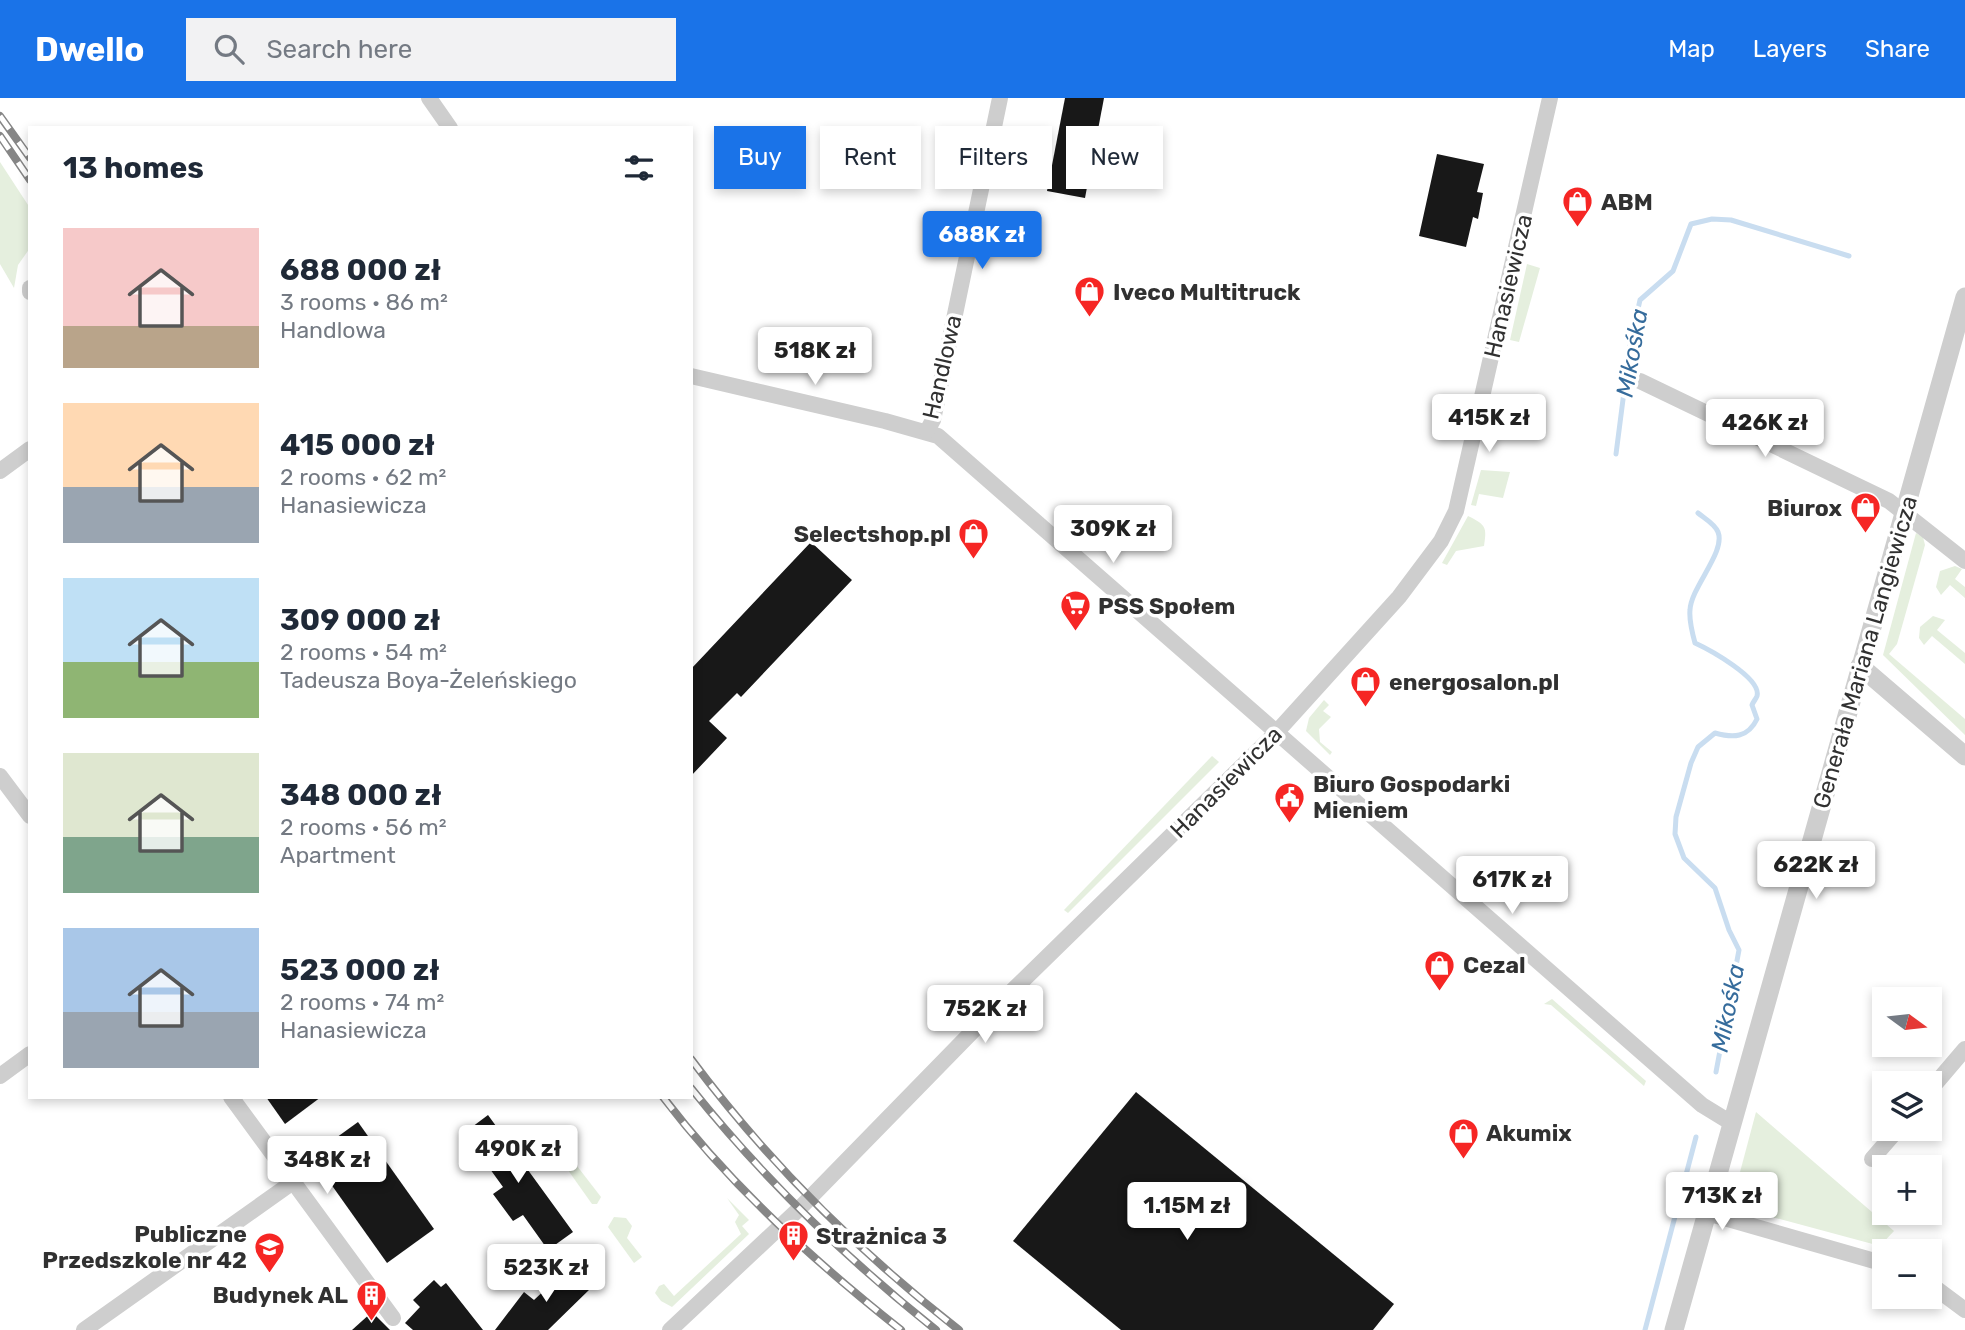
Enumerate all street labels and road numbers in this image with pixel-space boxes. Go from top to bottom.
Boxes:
street label: Hanasiewicza [1478,211,1538,361]
street label: Handlowa [916,312,968,422]
street label: Generała Mariana Langiewicza [1807,492,1923,812]
street label: Hanasiewicza [1164,720,1288,844]

